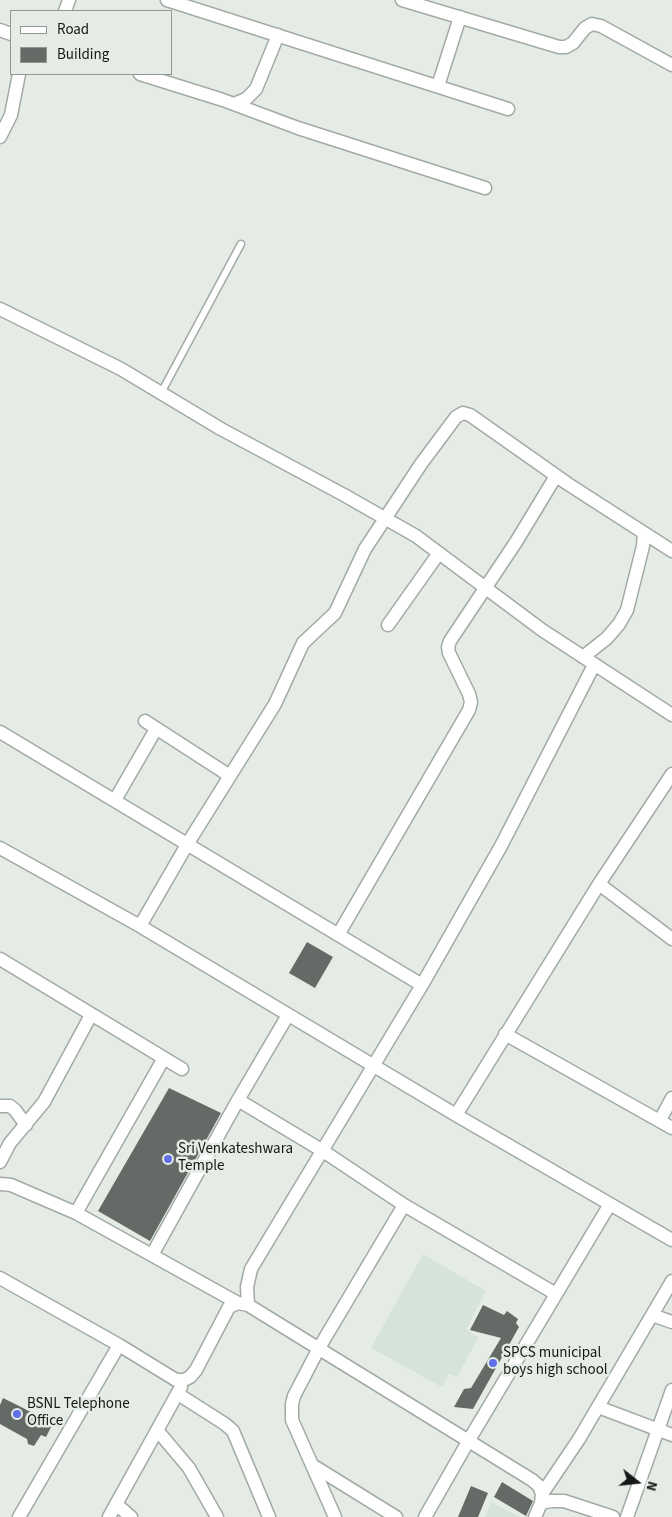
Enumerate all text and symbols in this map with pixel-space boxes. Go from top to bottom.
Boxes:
legend [10,10,172,75]
text: Road [57,19,89,40]
text: Building [57,44,109,65]
place label: Sri Venkateshwara Temple [178,1141,293,1176]
marker: Sri Venkateshwara Temple [162,1153,174,1165]
place label: SPCS municipal boys high school [503,1345,608,1380]
marker: SPCS municipal boys high school [487,1357,499,1369]
place label: BSNL Telephone Office [27,1396,130,1431]
marker: BSNL Telephone Office [11,1408,23,1420]
north arrow [612,1457,662,1507]
text: N [641,1479,662,1493]

